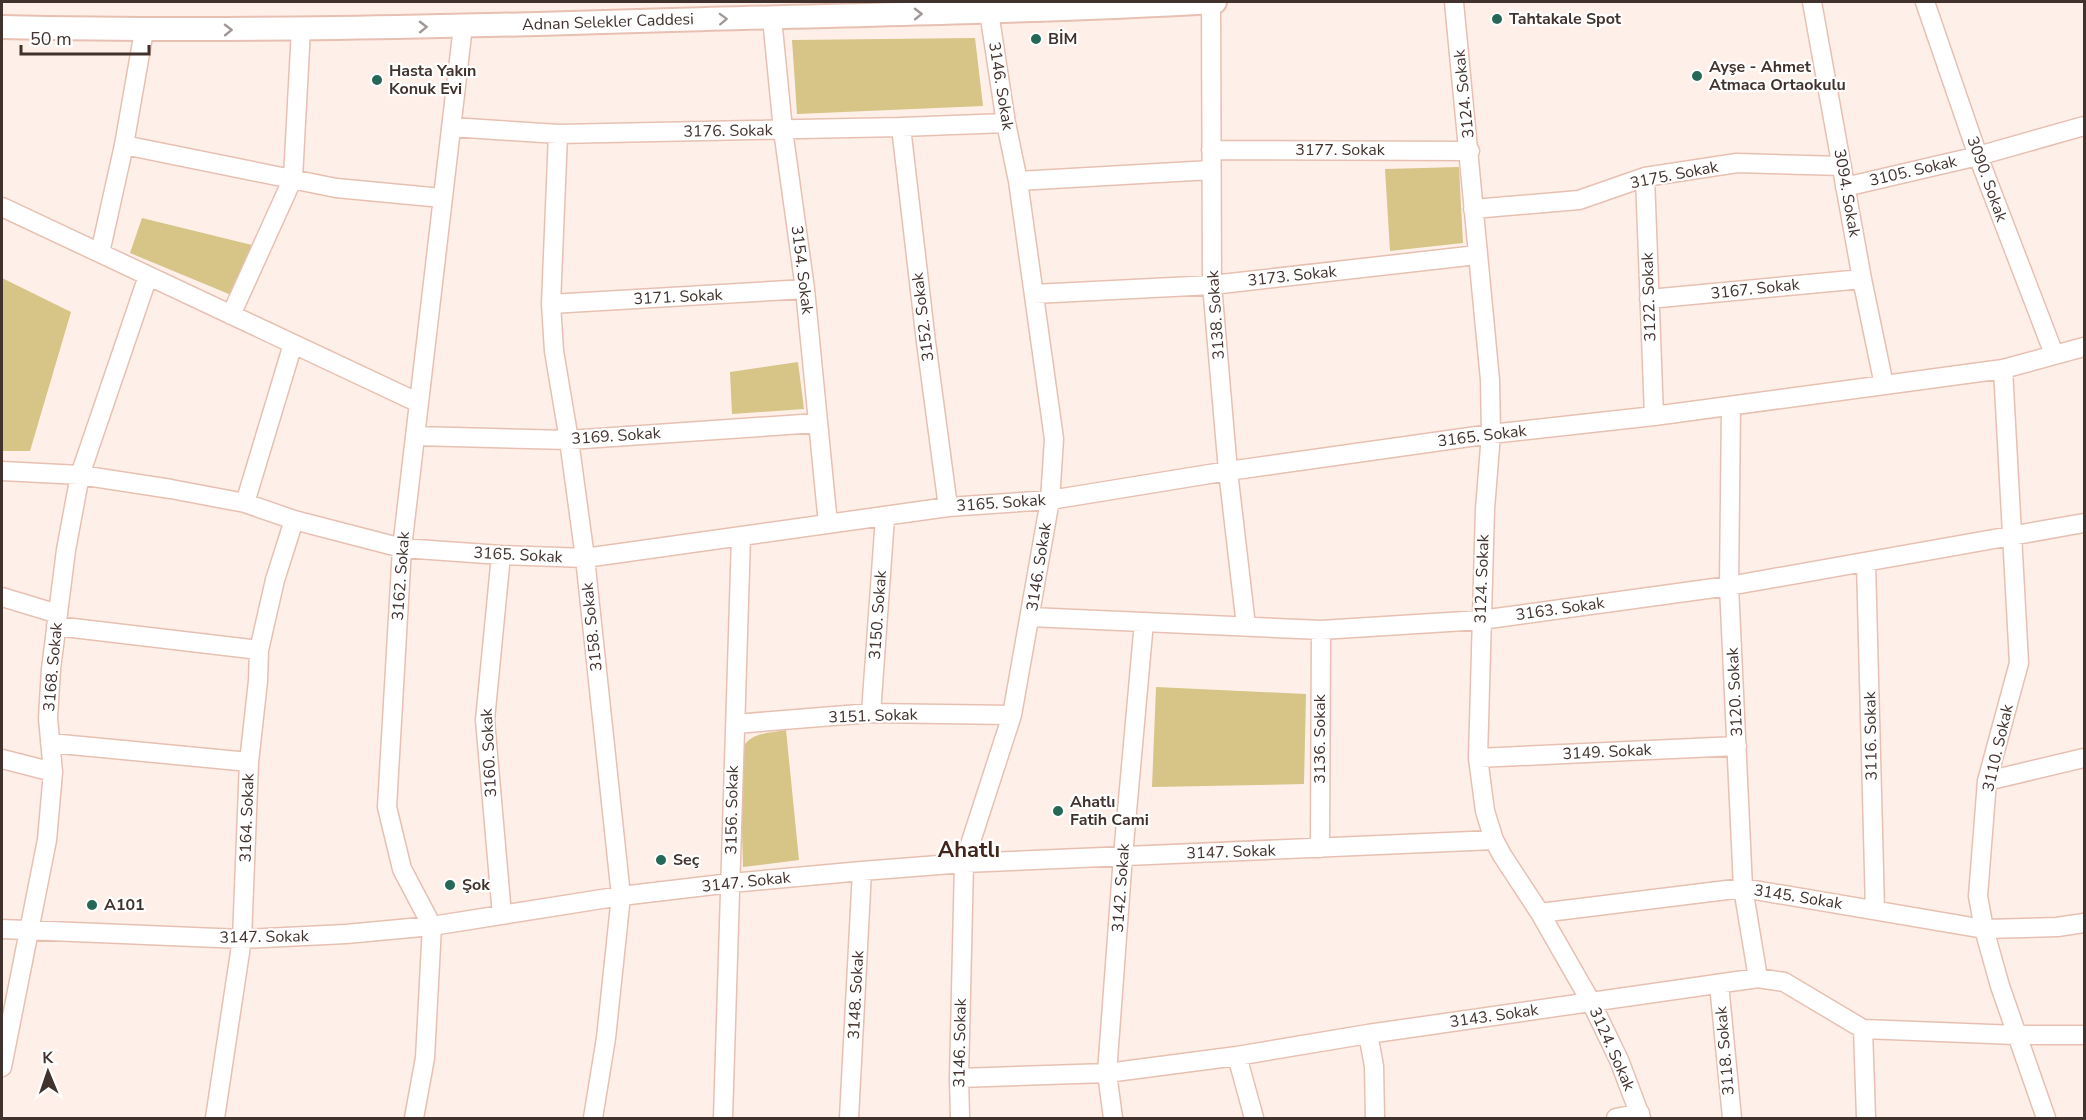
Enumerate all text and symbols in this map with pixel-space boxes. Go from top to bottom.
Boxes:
street label: Adnan Selekler Caddesi [522,8,694,36]
one-way arrow [913,8,922,20]
place label: Tahtakale Spot [1509,8,1622,30]
marker: Tahtakale Spot [1490,12,1504,26]
one-way arrow [718,13,727,25]
scale bar [21,18,148,56]
one-way arrow [418,21,427,33]
one-way arrow [223,23,232,36]
text: 50 m [30,27,72,51]
place label: BİM [1048,28,1077,50]
marker: BİM [1029,32,1043,46]
street label: 3146. Sokak [983,40,1019,133]
street label: 3124. Sokak [1448,47,1480,140]
place label: Ayşe - Ahmet Atmaca Ortaokulu [1709,56,1846,96]
place label: Hasta Yakın Konuk Evi [389,60,476,100]
marker: Ayşe - Ahmet Atmaca Ortaokulu [1690,69,1704,83]
marker: Hasta Yakın Konuk Evi [370,73,384,87]
street label: 3176. Sokak [683,119,774,143]
street label: 3090. Sokak [1961,133,2013,226]
street label: 3177. Sokak [1295,139,1386,161]
street label: 3094. Sokak [1828,147,1866,240]
street label: 3105. Sokak [1867,150,1960,192]
street label: 3175. Sokak [1628,155,1721,194]
street label: 3154. Sokak [786,224,818,317]
street label: 3122. Sokak [1636,251,1662,342]
street label: 3173. Sokak [1246,260,1339,292]
street label: 3138. Sokak [1202,269,1230,360]
street label: 3152. Sokak [907,270,939,363]
street label: 3167. Sokak [1709,273,1802,305]
street label: 3171. Sokak [633,284,724,310]
street label: 3165. Sokak [1436,420,1529,452]
street label: 3169. Sokak [571,422,662,450]
street label: 3165. Sokak [956,489,1047,517]
street label: 3146. Sokak [1021,520,1057,613]
street label: 3162. Sokak [387,530,415,621]
street label: 3124. Sokak [1469,533,1495,624]
street label: 3165. Sokak [473,542,564,568]
street label: 3150. Sokak [864,569,892,660]
street label: 3158. Sokak [576,580,608,673]
street label: 3163. Sokak [1514,592,1607,626]
street label: 3168. Sokak [38,621,68,712]
street label: 3120. Sokak [1722,646,1748,737]
street label: 3116. Sokak [1859,690,1883,781]
street label: 3136. Sokak [1309,693,1331,784]
street label: 3110. Sokak [1977,701,2019,794]
street label: 3151. Sokak [828,703,919,729]
street label: 3160. Sokak [476,707,502,798]
street label: 3149. Sokak [1562,739,1653,765]
street label: 3156. Sokak [720,764,744,855]
street label: 3164. Sokak [234,772,260,863]
place label: Ahatlı Fatih Cami [1070,791,1149,831]
marker: Ahatlı Fatih Cami [1051,804,1065,818]
district label: Ahatlı [938,835,1000,865]
street label: 3147. Sokak [1186,839,1277,865]
street label: 3142. Sokak [1107,842,1135,933]
place label: Seç [673,849,700,871]
marker: Seç [654,853,668,867]
street label: 3147. Sokak [700,866,793,898]
place label: Şok [462,874,490,896]
marker: Şok [443,878,457,892]
street label: 3145. Sokak [1752,879,1845,915]
place label: A101 [104,894,145,916]
marker: A101 [85,898,99,912]
street label: 3147. Sokak [219,925,310,949]
street label: 3148. Sokak [843,949,869,1040]
street label: 3146. Sokak [948,997,972,1088]
street label: 3143. Sokak [1448,999,1541,1033]
street label: 3124. Sokak [1584,1004,1641,1095]
street label: 3118. Sokak [1710,1005,1740,1096]
north arrow [18,1042,78,1102]
text: K [42,1047,55,1069]

